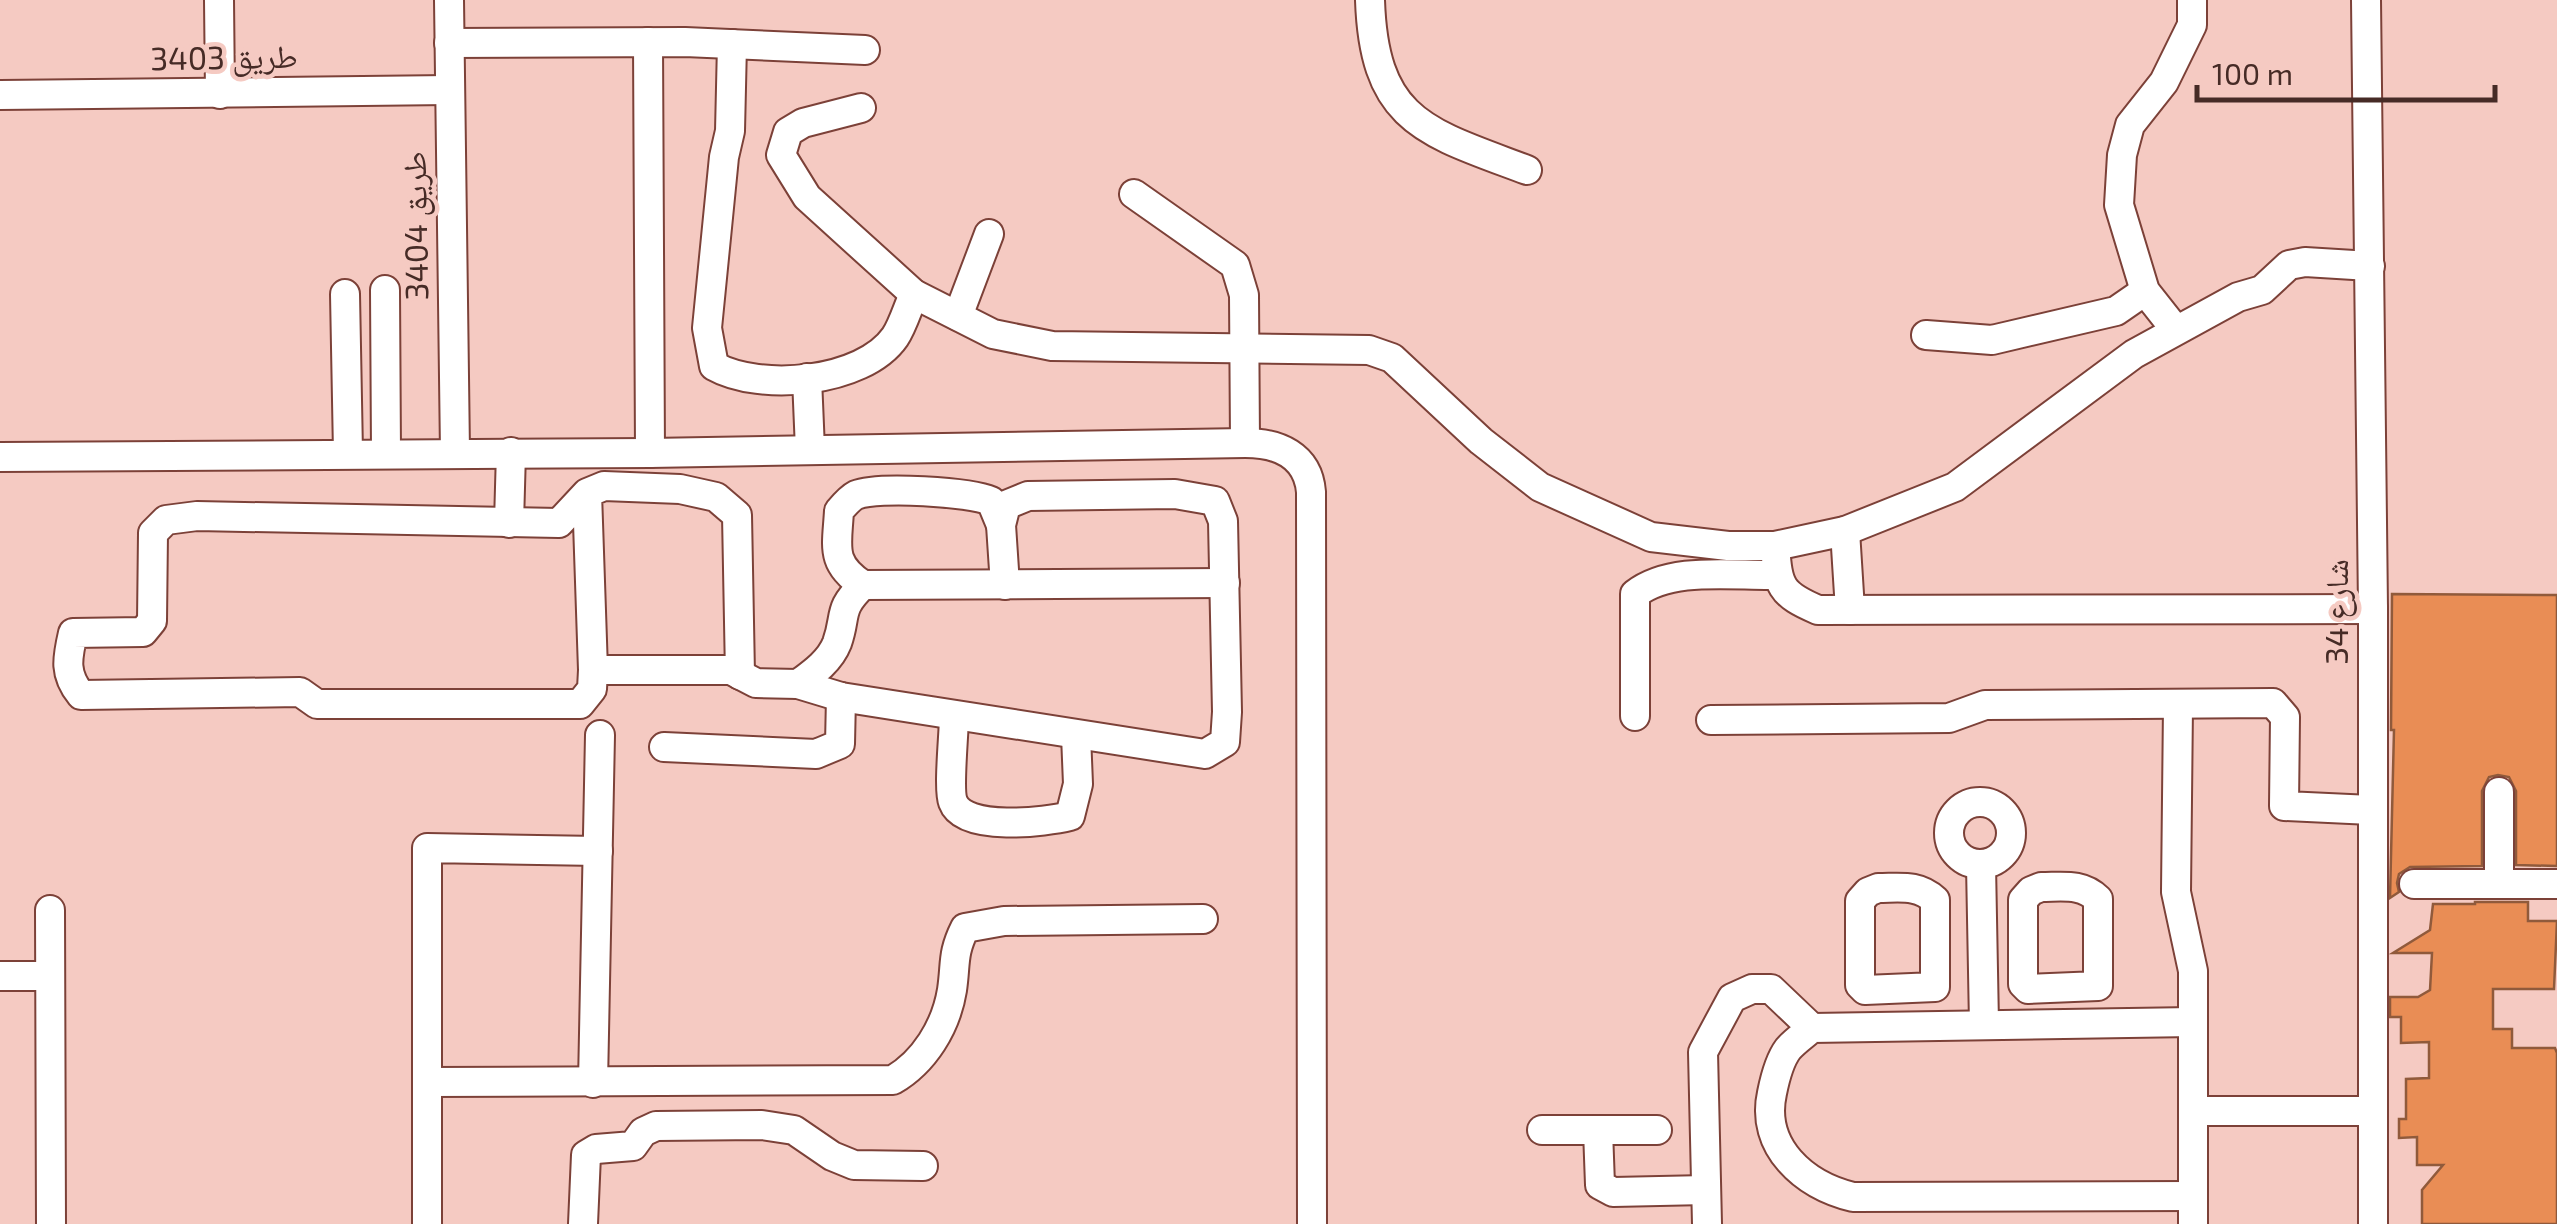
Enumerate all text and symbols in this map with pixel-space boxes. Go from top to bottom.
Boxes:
street label: طريق 3403 [150,36,298,79]
scale bar [2197,40,2494,102]
text: 100 m [2212,55,2293,91]
street label: طريق 3404 [394,151,437,301]
street label: شارع 34 [2316,559,2357,665]

